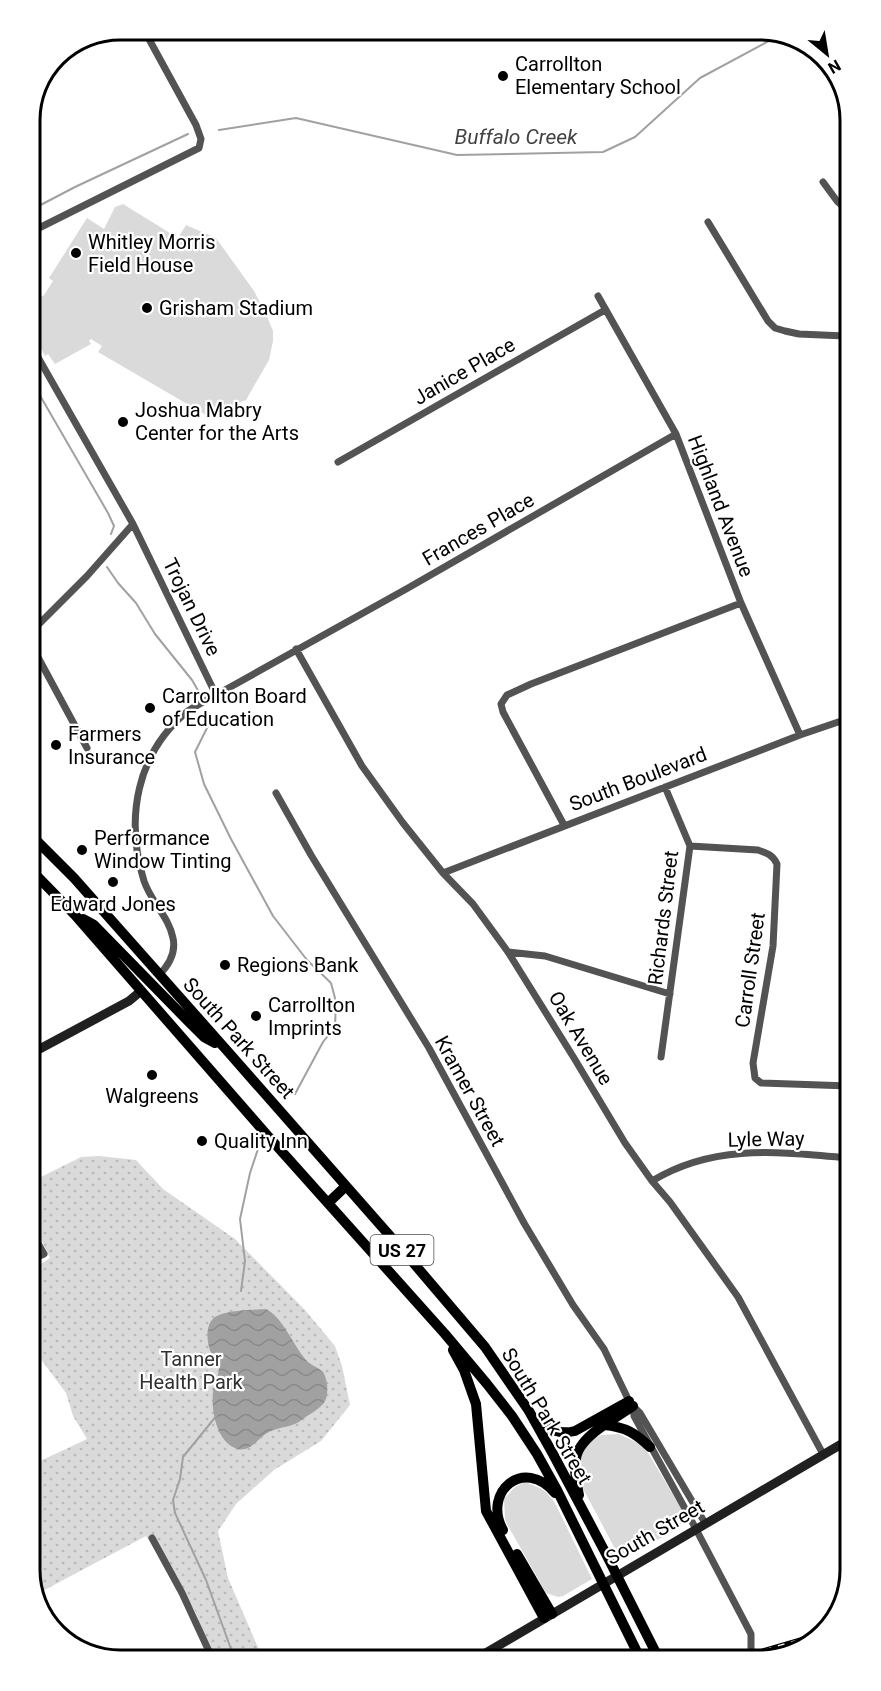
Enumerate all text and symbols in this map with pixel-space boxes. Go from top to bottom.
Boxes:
north arrow [797,24,857,84]
place label: Carrollton Elementary School [515,52,681,99]
text: N [825,56,844,78]
marker: Carrollton Elementary School [496,69,510,83]
water label: Buffalo Creek [455,125,578,149]
place label: Whitley Morris Field House [88,230,216,277]
marker: Whitley Morris Field House [69,246,83,260]
place label: Grisham Stadium [159,296,313,320]
marker: Grisham Stadium [140,301,154,315]
street label: Janice Place [409,332,519,410]
place label: Joshua Mabry Center for the Arts [135,398,299,445]
marker: Joshua Mabry Center for the Arts [116,415,130,429]
street label: Highland Avenue [683,432,759,580]
street label: Frances Place [418,487,538,571]
street label: Trojan Drive [158,554,226,660]
place label: Carrollton Board of Education [162,684,307,731]
marker: Carrollton Board of Education [143,701,157,715]
place label: Farmers Insurance [68,722,155,769]
marker: Farmers Insurance [49,738,63,752]
street label: South Boulevard [566,742,710,816]
place label: Performance Window Tinting [94,826,231,873]
marker: Performance Window Tinting [75,843,89,857]
street label: Richards Street [643,849,683,987]
marker: Edward Jones [106,875,120,889]
place label: Edward Jones [50,892,176,916]
street label: Carroll Street [730,911,770,1029]
place label: Regions Bank [237,953,359,977]
marker: Regions Bank [218,958,232,972]
street label: South Park Street [178,972,300,1104]
street label: Oak Avenue [544,987,618,1089]
place label: Carrollton Imprints [268,993,355,1040]
marker: Carrollton Imprints [249,1009,263,1023]
street label: Kramer Street [430,1032,510,1150]
marker: Walgreens [145,1068,159,1082]
place label: Walgreens [105,1084,199,1108]
street label: Lyle Way [727,1126,805,1152]
place label: Quality Inn [214,1129,308,1153]
marker: Quality Inn [195,1134,209,1148]
road number: US 27 [370,1235,434,1265]
street label: South Park Street [497,1343,597,1489]
park label: Tanner Health Park [139,1347,244,1394]
street label: South Street [602,1494,708,1570]

